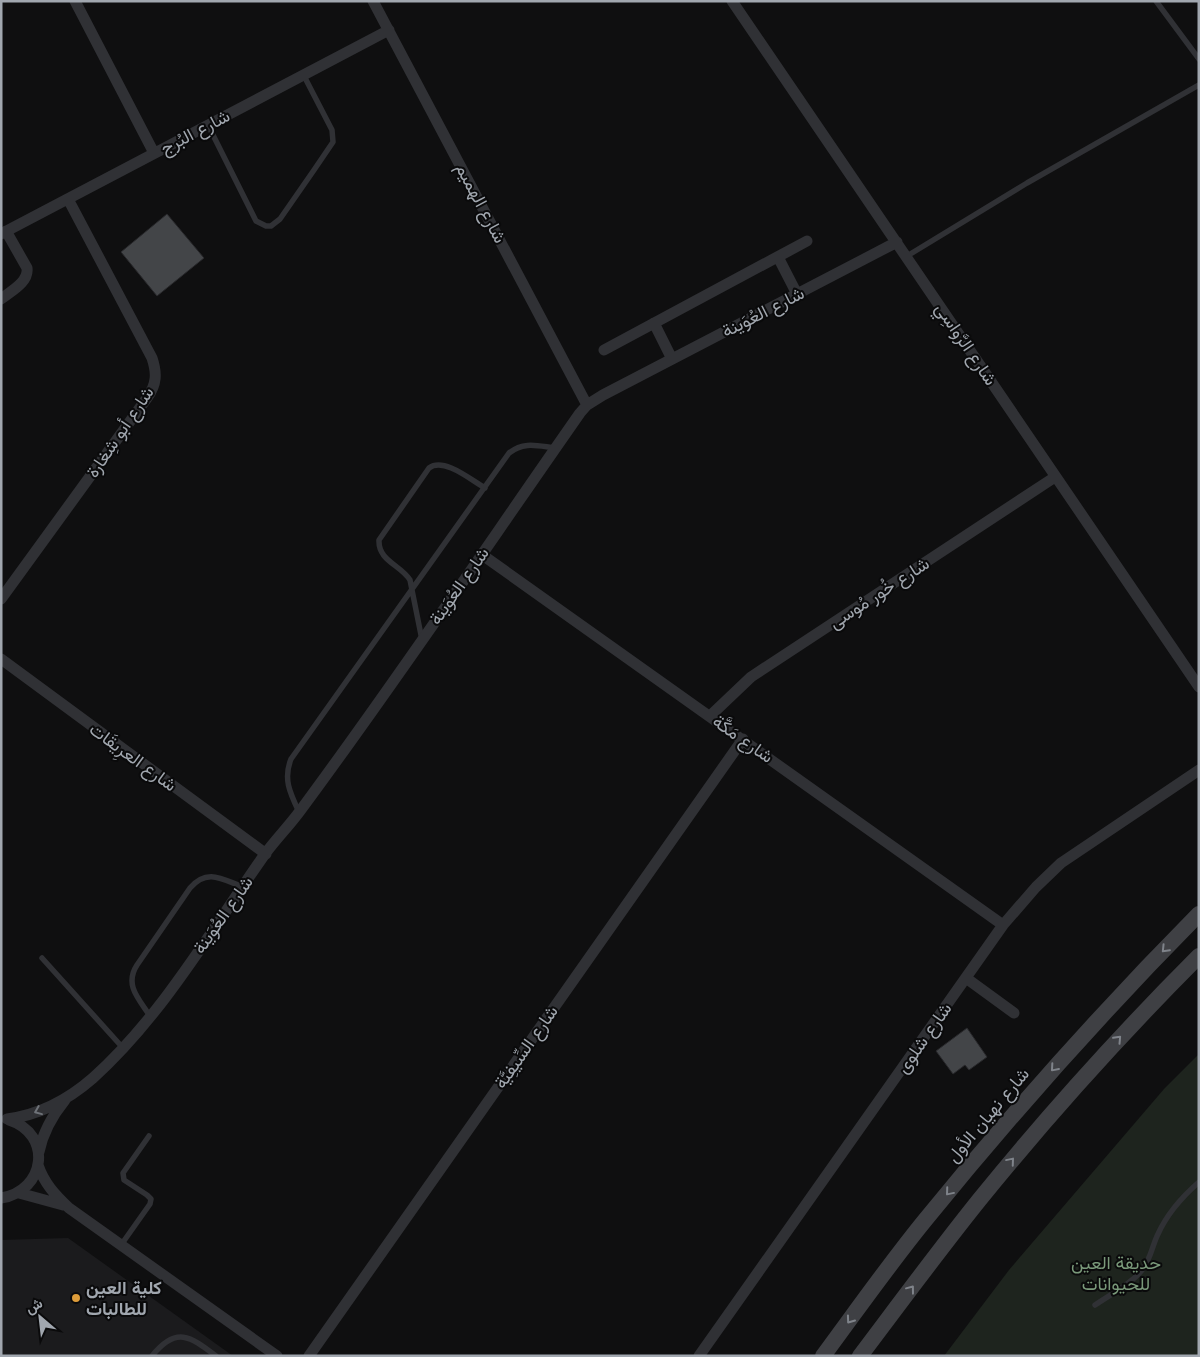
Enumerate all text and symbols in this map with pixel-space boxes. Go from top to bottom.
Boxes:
street label: شارع البُرج [156,105,234,160]
street label: شارع الهميم [450,159,511,247]
street label: شارع العُوَينة [718,282,808,343]
street label: شارع الرَّواسِي [927,298,1002,392]
street label: شارع أبو شِغارة [81,382,159,482]
street label: شارع العُوَينة [424,543,495,630]
street label: شارع خُور مُوسى [825,552,934,634]
street label: شارع مَكَّة [708,709,778,769]
street label: شارع العرِيقَات [83,718,181,799]
street label: شارع العُوَينة [188,872,259,959]
one-way arrow [1161,943,1170,952]
street label: شارع شلوى [892,998,957,1078]
street label: شارع السِّيفِيَّة [489,1001,564,1094]
one-way arrow [1112,1036,1121,1045]
one-way arrow [1051,1062,1060,1071]
street label: شارع نهيان الأول [942,1063,1035,1168]
one-way arrow [34,1105,43,1115]
one-way arrow [1006,1158,1015,1167]
one-way arrow [946,1186,955,1195]
park label: حديقة العين للحيوانات [1071,1252,1161,1295]
place label: كلية العين للطالبات [86,1277,162,1320]
one-way arrow [905,1285,914,1295]
north arrow [15,1292,65,1342]
marker: كلية العين للطالبات [70,1292,82,1304]
text: ش [22,1294,46,1317]
one-way arrow [847,1314,855,1323]

